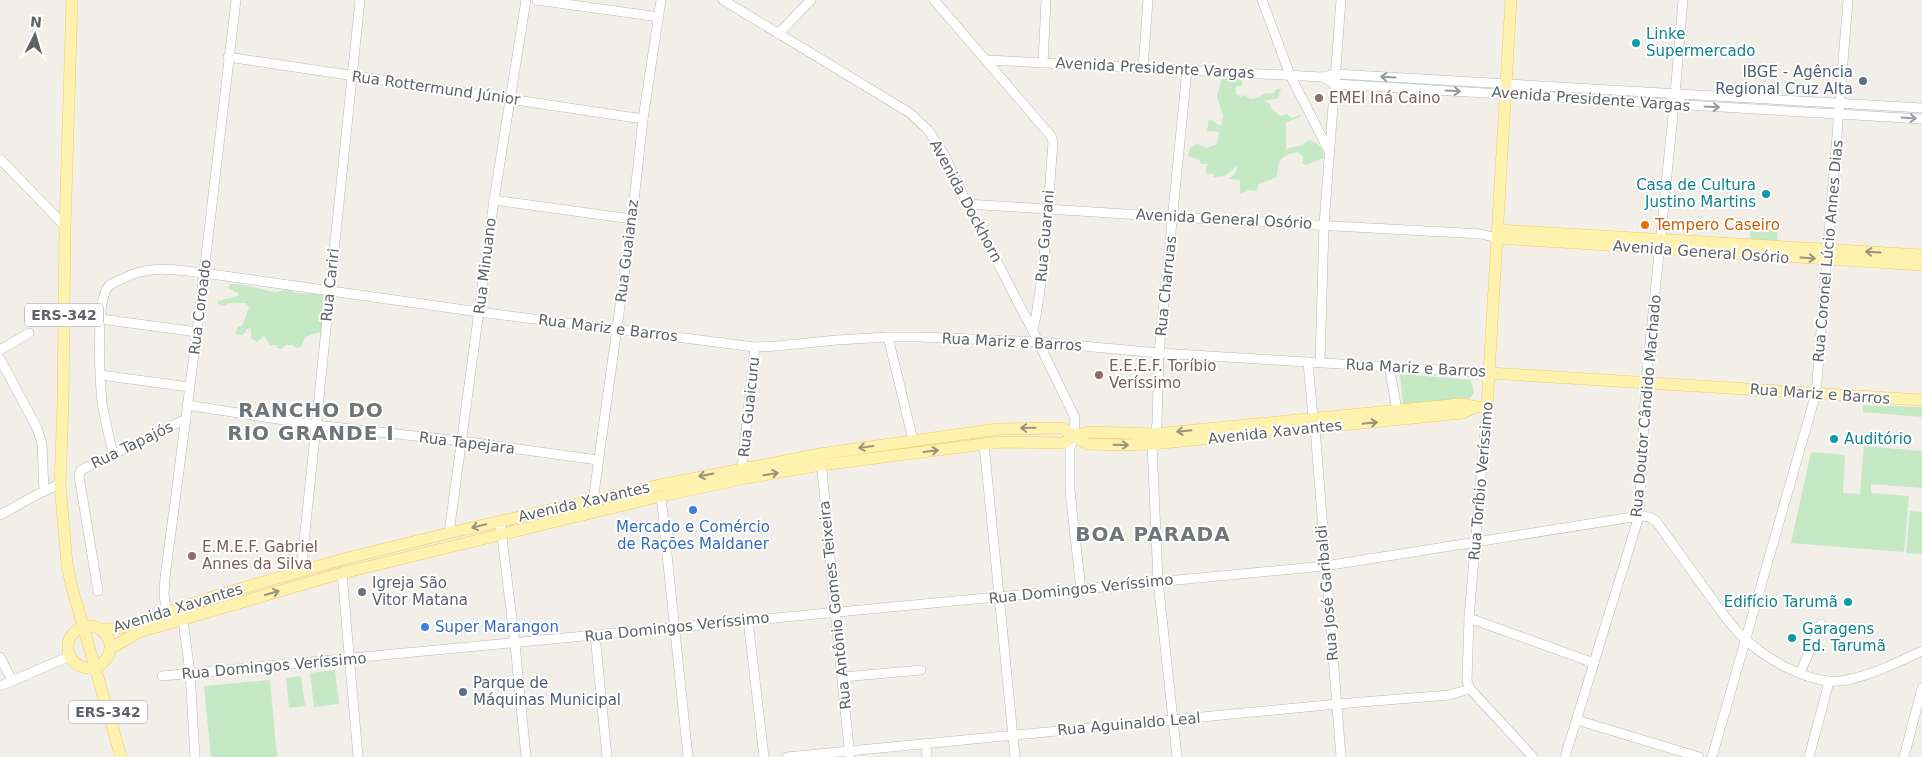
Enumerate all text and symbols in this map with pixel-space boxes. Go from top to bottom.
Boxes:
north arrow [10,10,60,60]
text: N [30,14,43,31]
place label: Linke Supermercado [1646,25,1756,60]
marker: Linke Supermercado [1630,37,1642,49]
street label: Avenida Presidente Vargas [1055,54,1255,82]
place label: IBGE - Agência Regional Cruz Alta [1715,63,1853,98]
street label: Rua Rottermund Júnior [351,67,522,109]
one-way arrow [1380,72,1396,81]
marker: IBGE - Agência Regional Cruz Alta [1857,75,1869,87]
street label: Avenida Presidente Vargas [1491,83,1691,115]
one-way arrow [1445,86,1461,95]
place label: EMEI Iná Caino [1329,89,1441,107]
marker: EMEI Iná Caino [1313,92,1325,104]
one-way arrow [1704,102,1720,111]
one-way arrow [1901,114,1917,123]
street label: Avenida Dockhorn [926,137,1006,265]
street label: Rua Coronel Lúcio Annes Dias [1809,139,1847,363]
place label: Casa de Cultura Justino Martins [1636,176,1756,211]
marker: Casa de Cultura Justino Martins [1760,188,1772,200]
street label: Rua Guarani [1032,189,1058,283]
street label: Rua Guaianaz [612,198,642,303]
street label: Avenida General Osório [1135,205,1313,233]
place label: Tempero Caseiro [1654,216,1780,234]
street label: Rua Minuano [470,217,500,315]
marker: Tempero Caseiro [1639,219,1651,231]
street label: Rua Charruas [1152,235,1180,337]
street label: Avenida General Osório [1612,237,1790,267]
street label: Rua Cariri [317,247,343,323]
one-way arrow [1866,248,1882,257]
one-way arrow [1800,254,1816,263]
street label: Rua Coroado [185,258,215,356]
street label: Rua Doutor Cândido Machado [1627,294,1665,518]
road number: ERS-342 [25,304,103,326]
street label: Rua Mariz e Barros [537,311,679,346]
street label: Rua Mariz e Barros [941,329,1083,355]
street label: Rua Mariz e Barros [1345,355,1487,381]
street label: Rua Guaicuru [735,356,763,458]
place label: E.E.E.F. Toríbio Veríssimo [1109,357,1216,392]
marker: E.E.E.F. Toríbio Veríssimo [1093,369,1105,381]
street label: Rua Mariz e Barros [1749,380,1891,408]
district label: RANCHO DO RIO GRANDE I [227,398,395,445]
street label: Rua Toríbio Veríssimo [1465,401,1497,561]
street label: Avenida Xavantes [1207,416,1343,448]
street label: Rua Tapajós [88,417,176,473]
one-way arrow [1361,418,1377,428]
one-way arrow [1020,423,1036,433]
one-way arrow [1176,426,1192,436]
street label: Rua Tapejara [418,428,516,458]
place label: Auditório [1844,430,1912,448]
marker: Auditório [1828,433,1840,445]
one-way arrow [1112,440,1128,450]
one-way arrow [859,442,875,452]
one-way arrow [923,445,939,455]
one-way arrow [762,468,778,478]
one-way arrow [699,471,715,481]
street label: Avenida Xavantes [516,478,652,526]
street label: Rua Antônio Gomes Teixeira [815,500,855,710]
marker: Mercado e Comércio de Rações Maldaner [687,504,699,516]
place label: Mercado e Comércio de Rações Maldaner [616,518,770,553]
one-way arrow [472,522,488,531]
district label: BOA PARADA [1075,522,1231,546]
street label: Rua José Garibaldi [1312,524,1342,662]
place label: E.M.E.F. Gabriel Annes da Silva [202,538,318,573]
marker: E.M.E.F. Gabriel Annes da Silva [186,550,198,562]
street label: Rua Domingos Veríssimo [988,570,1174,608]
place label: Igreja São Vitor Matana [372,574,468,609]
street label: Avenida Xavantes [111,580,245,636]
marker: Igreja São Vitor Matana [356,586,368,598]
one-way arrow [264,587,280,597]
place label: Edifício Tarumã [1724,593,1838,611]
marker: Edifício Tarumã [1842,596,1854,608]
street label: Rua Domingos Veríssimo [584,608,770,646]
place label: Super Marangon [435,618,559,636]
place label: Garagens Ed. Tarumã [1802,620,1886,655]
marker: Super Marangon [419,621,431,633]
marker: Garagens Ed. Tarumã [1786,632,1798,644]
street label: Rua Domingos Veríssimo [181,649,367,683]
place label: Parque de Máquinas Municipal [473,674,621,709]
marker: Parque de Máquinas Municipal [457,686,469,698]
road number: ERS-342 [69,700,147,724]
street label: Rua Aguinaldo Leal [1057,709,1201,739]

